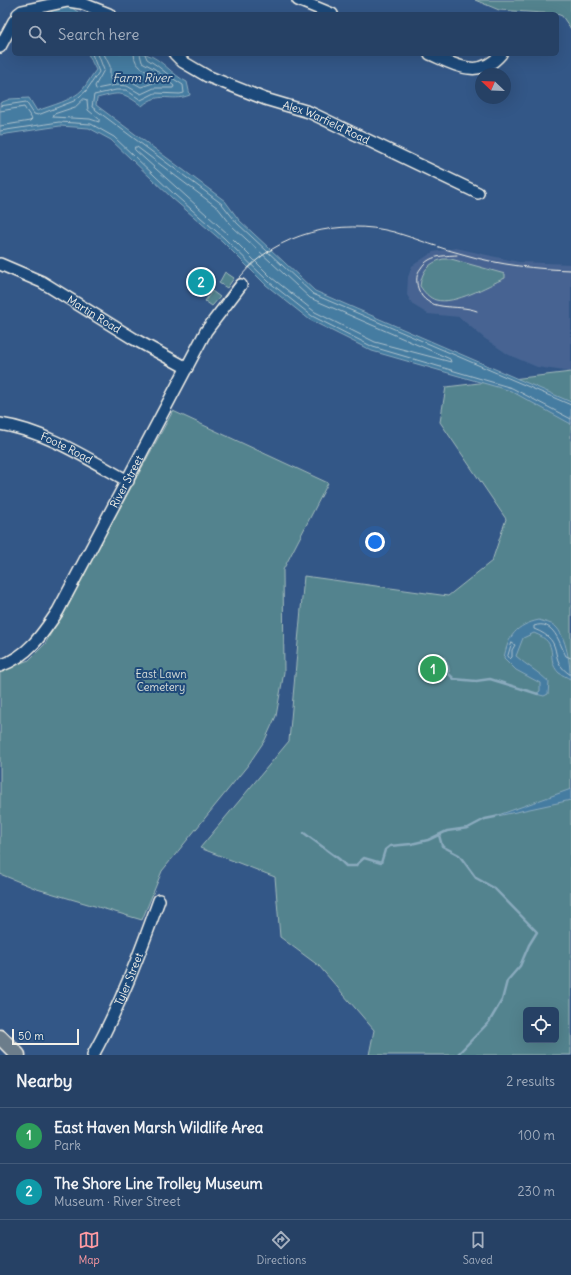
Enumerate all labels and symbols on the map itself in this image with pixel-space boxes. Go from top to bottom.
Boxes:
north arrow [475,68,511,104]
water label: Farm River [113,70,174,85]
street label: Alex Warfield Road [281,98,372,147]
pin: 2 [188,267,214,297]
street label: Martin Road [65,292,124,336]
street label: Foote Road [39,429,95,467]
street label: River Street [107,453,146,510]
your location [365,532,385,552]
pin: 1 [420,654,446,684]
park label: East Lawn Cemetery [135,667,187,694]
street label: Tyler Street [111,950,146,1008]
scale bar [12,1027,79,1046]

